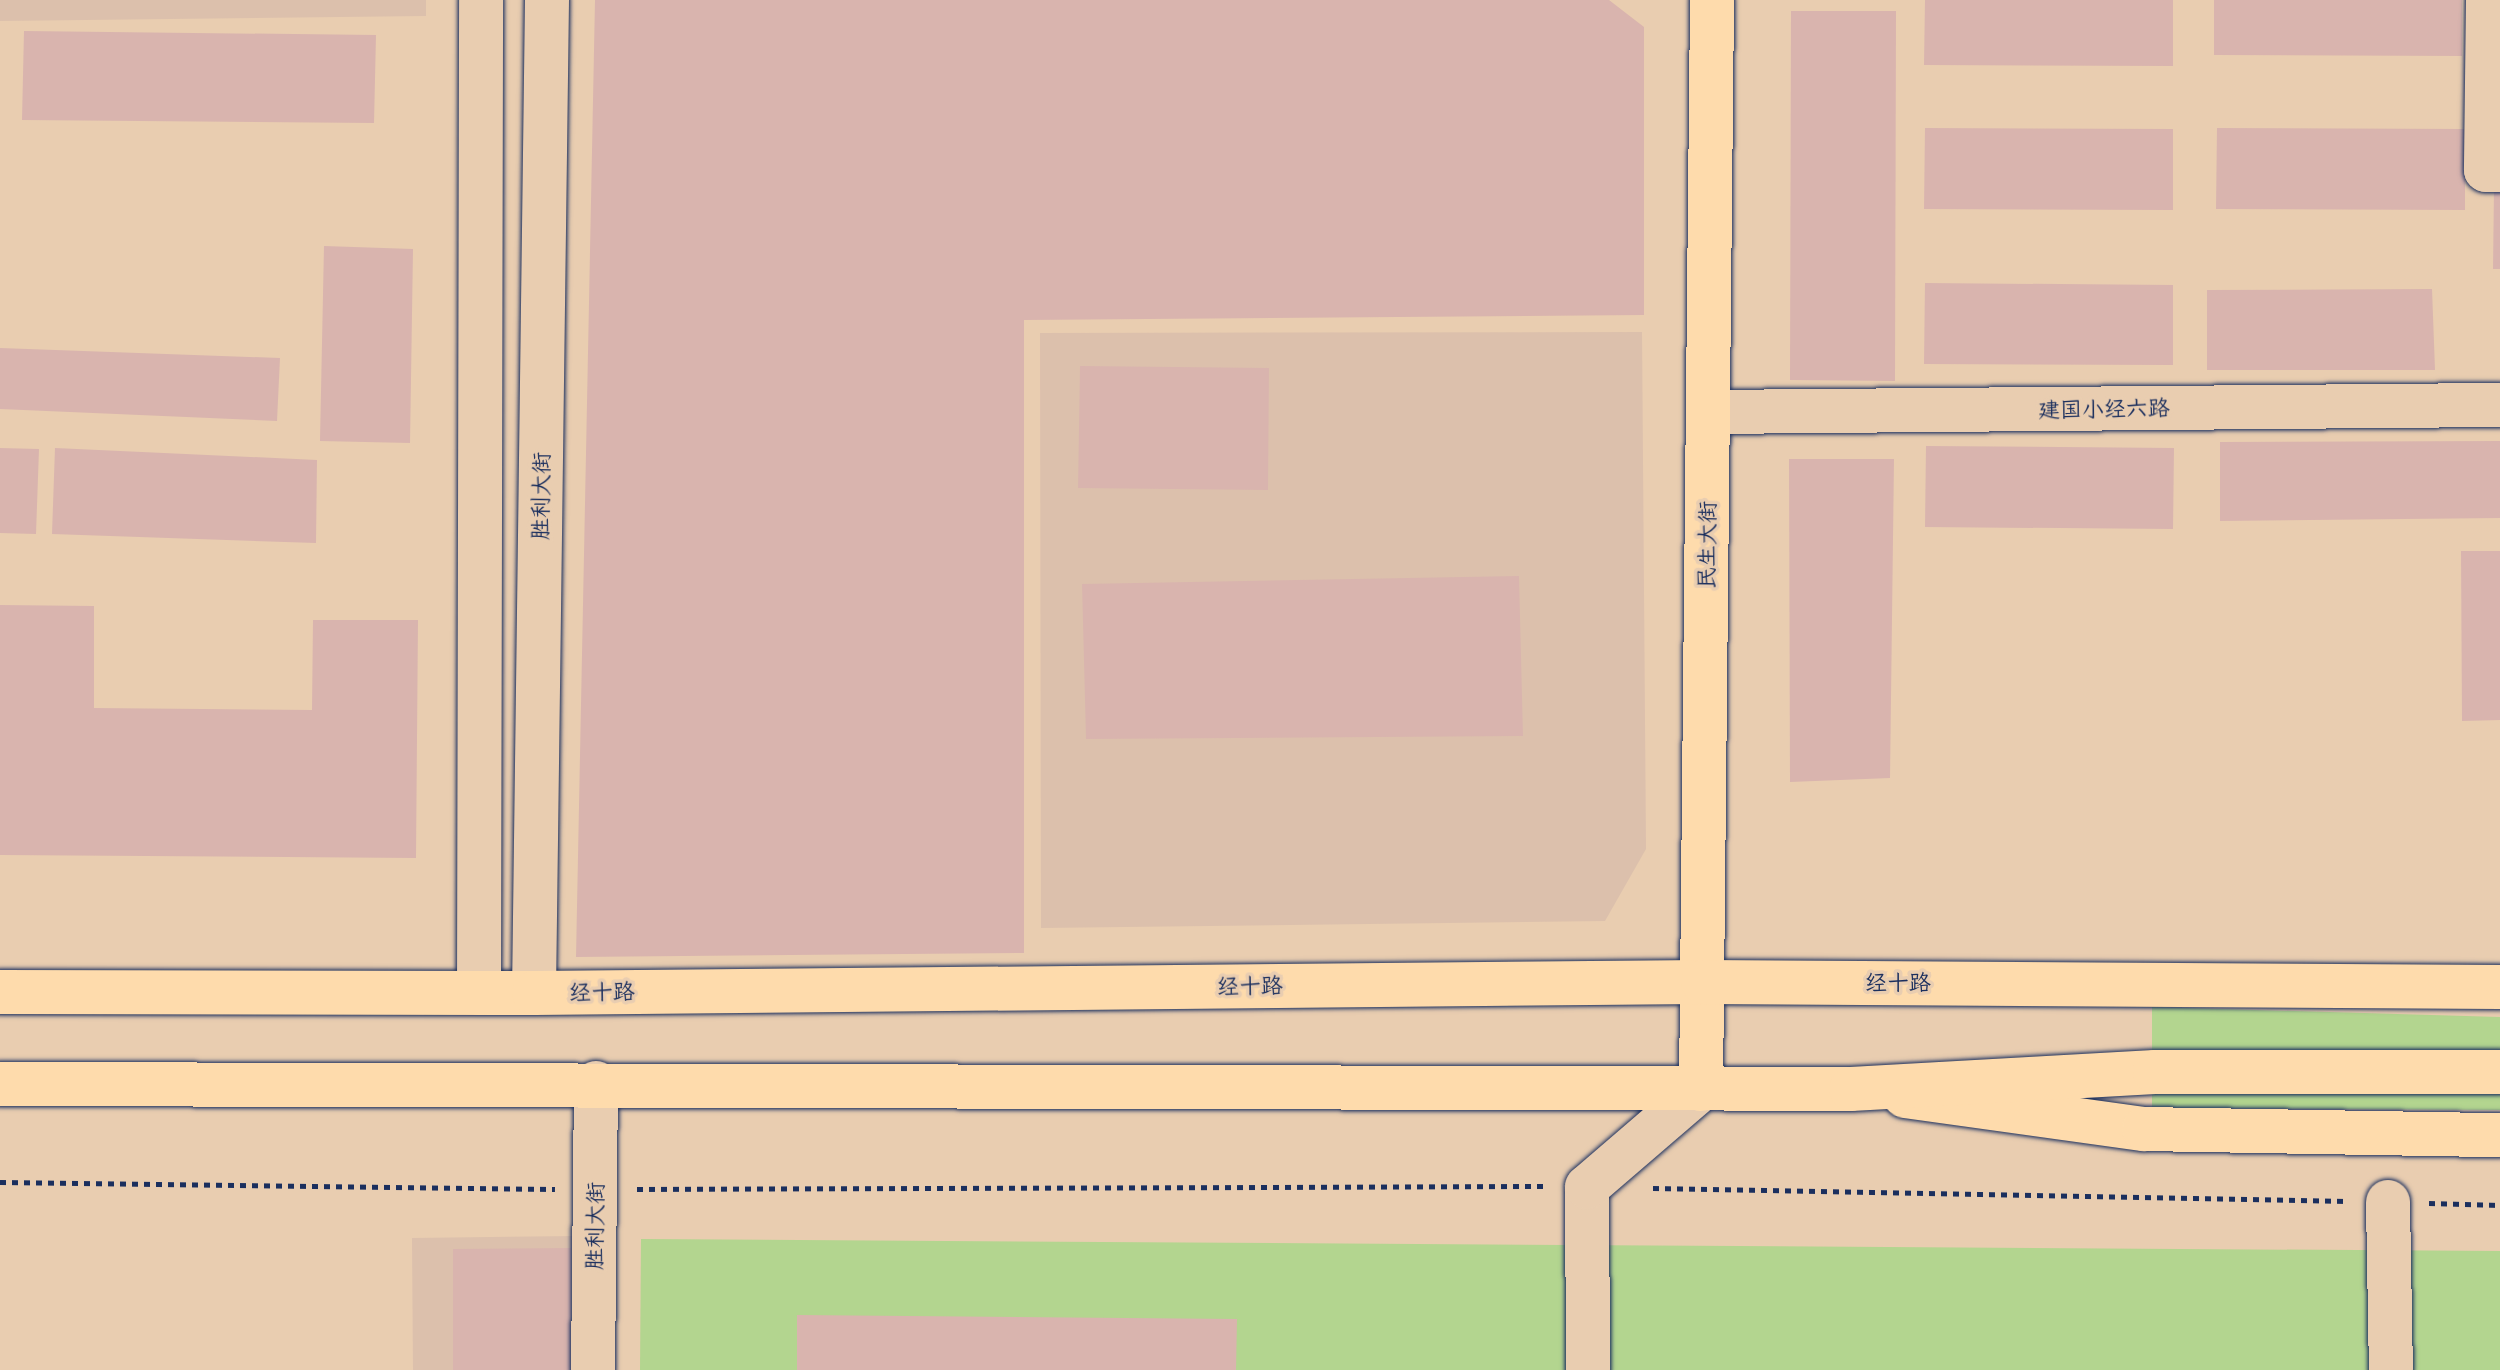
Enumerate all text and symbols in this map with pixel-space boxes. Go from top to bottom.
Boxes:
street label: 建国小经六路 [2038,395,2170,423]
street label: 胜利大街 [527,452,555,540]
street label: 民生大街 [1693,501,1721,589]
street label: 经十路 [1865,970,1931,996]
street label: 经十路 [1217,972,1283,1000]
street label: 经十路 [569,978,635,1006]
street label: 胜利大街 [581,1182,609,1270]

